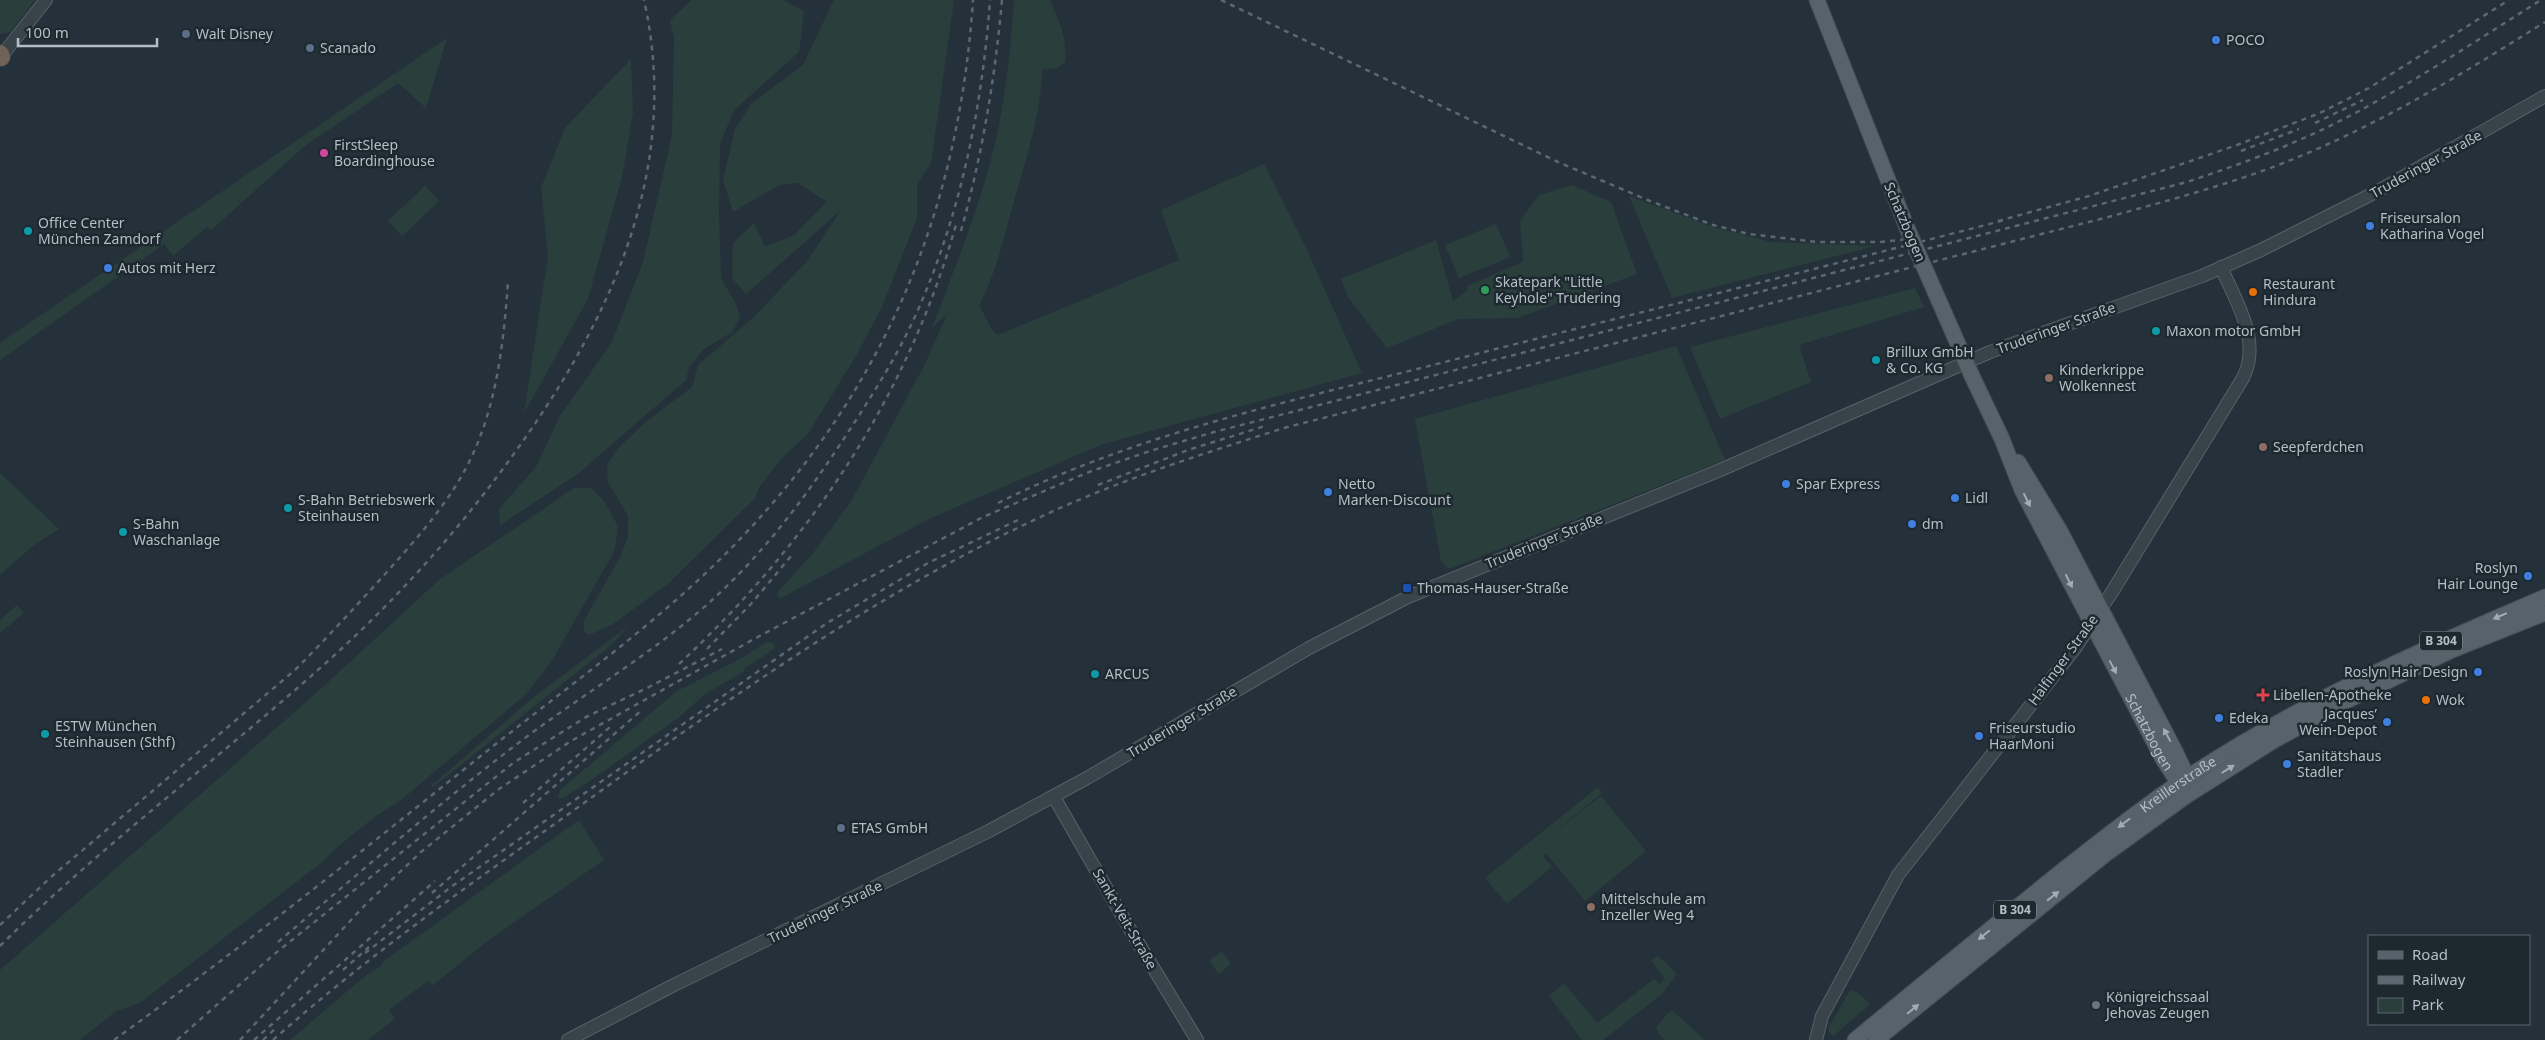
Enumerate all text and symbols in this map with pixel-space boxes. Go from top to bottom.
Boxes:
scale bar [18,15,156,47]
text: 100 m [25,22,69,42]
place label: Walt Disney [196,24,274,43]
marker: Walt Disney [180,28,192,40]
place label: POCO [2226,30,2265,49]
marker: POCO [2210,34,2222,46]
place label: Scanado [320,38,376,57]
marker: Scanado [304,42,316,54]
street label: Truderinger Straße [2367,125,2485,202]
place label: FirstSleep Boardinghouse [334,135,435,170]
marker: FirstSleep Boardinghouse [318,147,330,159]
street label: Schatzbogen [1880,179,1931,265]
place label: Friseursalon Katharina Vogel [2380,208,2484,243]
place label: Office Center München Zamdorf [38,213,161,248]
marker: Friseursalon Katharina Vogel [2364,220,2376,232]
marker: Office Center München Zamdorf [22,225,34,237]
place label: Autos mit Herz [118,258,216,277]
marker: Autos mit Herz [102,262,114,274]
place label: Skatepark "Little Keyhole" Trudering [1495,272,1621,307]
place label: Restaurant Hindura [2263,274,2335,309]
marker: Skatepark "Little Keyhole" Trudering [1479,284,1491,296]
marker: Restaurant Hindura [2247,286,2259,298]
street label: Truderinger Straße [1994,297,2118,358]
place label: Maxon motor GmbH [2166,321,2301,340]
marker: Maxon motor GmbH [2150,325,2162,337]
place label: Brillux GmbH & Co. KG [1886,342,1974,377]
marker: Brillux GmbH & Co. KG [1870,354,1882,366]
place label: Kinderkrippe Wolkennest [2059,360,2144,395]
marker: Kinderkrippe Wolkennest [2043,372,2055,384]
place label: Seepferdchen [2273,437,2364,456]
marker: Seepferdchen [2257,441,2269,453]
place label: Netto Marken-Discount [1338,474,1451,509]
place label: Spar Express [1796,474,1880,493]
marker: Spar Express [1780,478,1792,490]
marker: Netto Marken-Discount [1322,486,1334,498]
place label: Lidl [1965,488,1988,507]
place label: S-Bahn Betriebswerk Steinhausen [298,490,435,525]
marker: Lidl [1949,492,1961,504]
one-way arrow [2023,493,2031,508]
marker: S-Bahn Betriebswerk Steinhausen [282,502,294,514]
street label: Truderinger Straße [1482,508,1605,573]
place label: S-Bahn Waschanlage [133,514,220,549]
place label: dm [1922,514,1944,533]
marker: dm [1906,518,1918,530]
marker: S-Bahn Waschanlage [117,526,129,538]
place label: Roslyn Hair Lounge [2437,558,2518,593]
marker: Roslyn Hair Lounge [2522,570,2534,582]
one-way arrow [2065,574,2073,589]
place label: Thomas-Hauser-Straße [1417,578,1569,597]
marker: Thomas-Hauser-Straße [1401,582,1413,594]
street label: Halfinger Straße [2023,610,2102,709]
one-way arrow [2492,612,2507,620]
road number: B 304 [2420,631,2462,650]
one-way arrow [2109,660,2118,674]
place label: Roslyn Hair Design [2344,662,2468,681]
place label: ARCUS [1105,664,1150,683]
marker: Roslyn Hair Design [2472,666,2484,678]
marker: ARCUS [1089,668,1101,680]
street label: Truderinger Straße [1123,681,1240,762]
place label: Libellen-Apotheke [2273,685,2392,704]
marker: Libellen-Apotheke [2257,689,2269,701]
street label: Schatzbogen [2121,690,2178,774]
place label: Wok [2436,690,2465,709]
marker: Wok [2420,694,2432,706]
place label: Jacques’ Wein-Depot [2299,704,2378,739]
place label: Edeka [2229,708,2269,727]
marker: Edeka [2213,712,2225,724]
place label: ESTW München Steinhausen (Sthf) [55,716,175,751]
marker: Jacques’ Wein-Depot [2381,716,2393,728]
place label: Friseurstudio HaarMoni [1989,718,2076,753]
marker: ESTW München Steinhausen (Sthf) [39,728,51,740]
one-way arrow [2162,729,2171,742]
marker: Friseurstudio HaarMoni [1973,730,1985,742]
place label: Sanitätshaus Stadler [2297,746,2382,781]
street label: Kreillerstraße [2136,751,2220,817]
marker: Sanitätshaus Stadler [2281,758,2293,770]
one-way arrow [2221,765,2234,774]
place label: ETAS GmbH [851,818,928,837]
one-way arrow [2118,818,2131,828]
marker: ETAS GmbH [835,822,847,834]
street label: Sankt-Veit-Straße [1089,865,1162,973]
street label: Truderinger Straße [765,876,885,947]
place label: Mittelschule am Inzeller Weg 4 [1601,889,1706,924]
one-way arrow [2046,890,2059,901]
road number: B 304 [1994,900,2036,920]
marker: Mittelschule am Inzeller Weg 4 [1585,901,1597,913]
one-way arrow [1977,929,1990,940]
legend [2368,935,2530,1025]
text: Road [2412,944,2448,964]
text: Railway [2412,969,2466,989]
place label: Königreichssaal Jehovas Zeugen [2104,987,2210,1022]
text: Park [2412,994,2444,1014]
marker: Königreichssaal Jehovas Zeugen [2090,999,2102,1011]
one-way arrow [1906,1003,1919,1014]

